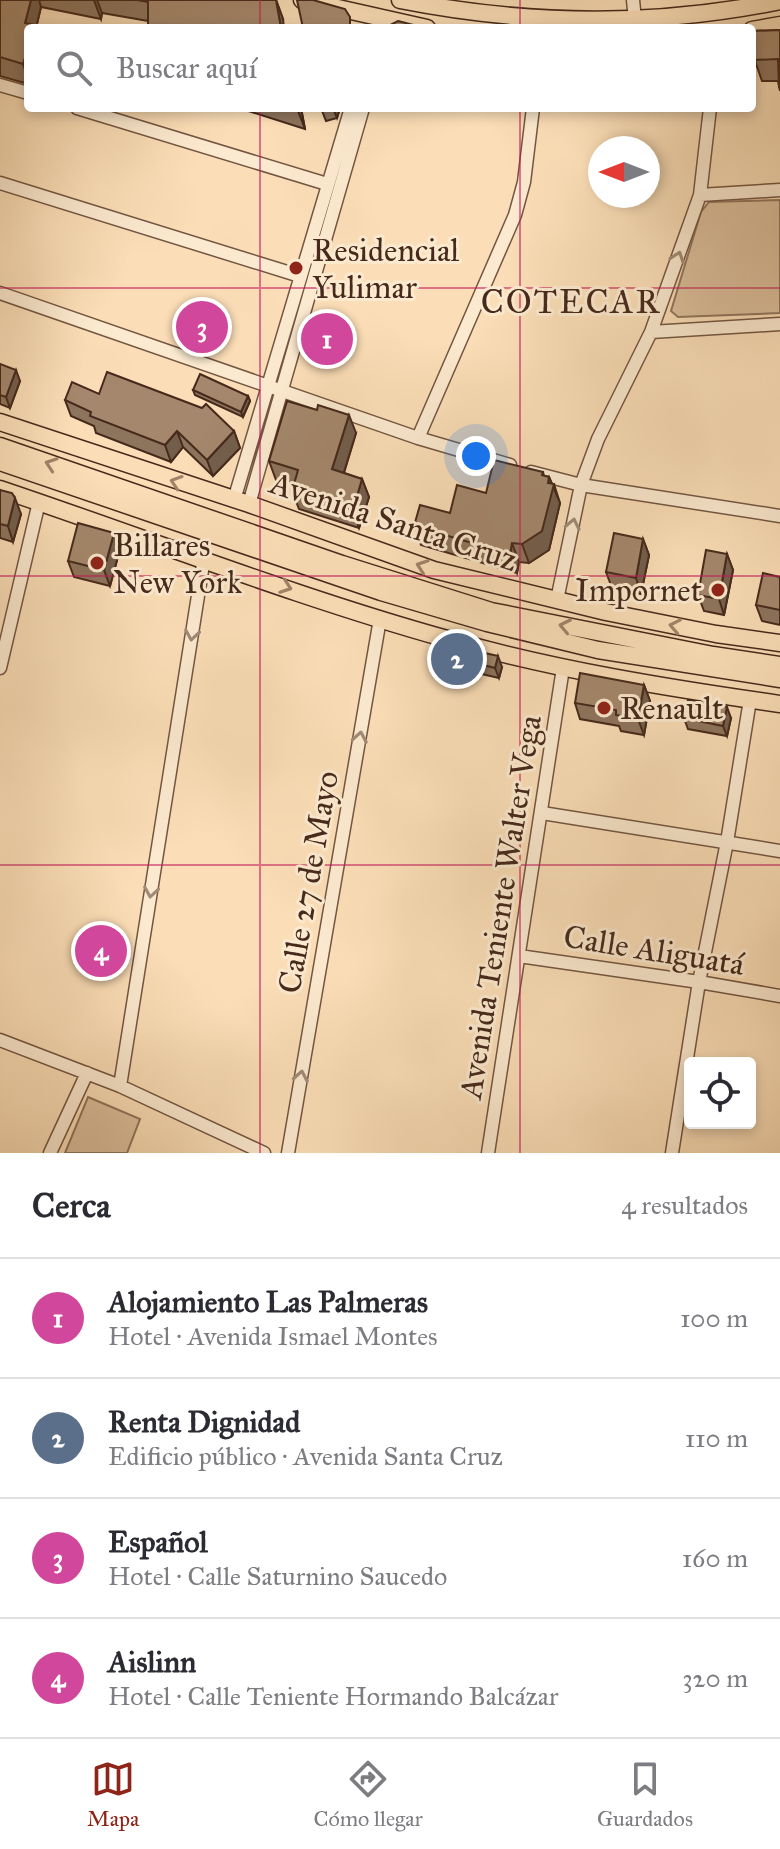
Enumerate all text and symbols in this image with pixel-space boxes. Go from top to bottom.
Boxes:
search box [24,24,756,112]
icon: search [52,46,96,90]
text: Buscar aquí [116,50,257,86]
north arrow [588,136,660,208]
place label: Residencial Yulimar [312,231,460,307]
one-way arrow [668,251,685,265]
marker: Residencial Yulimar [287,259,305,277]
district label: COTECAR [481,281,661,322]
pin: 3 [176,297,228,357]
pin: 1 [301,309,353,369]
your location [456,436,496,476]
one-way arrow [45,457,59,473]
street label: Avenida Santa Cruz [263,462,523,580]
one-way arrow [170,475,184,491]
one-way arrow [564,517,581,531]
place label: Billares New York [113,526,242,602]
marker: Billares New York [88,554,106,572]
one-way arrow [416,559,430,576]
place label: Impornet [575,571,702,610]
one-way arrow [278,577,292,593]
marker: Impornet [709,581,727,599]
one-way arrow [559,618,573,635]
one-way arrow [669,618,682,635]
one-way arrow [184,628,201,642]
pin: 2 [431,629,483,689]
place label: Renault [620,689,723,728]
marker: Renault [595,699,613,717]
street label: Avenida Teniente Walter Vega [451,712,550,1104]
one-way arrow [350,730,367,744]
street label: Calle 27 de Mayo [270,768,347,996]
one-way arrow [143,885,160,899]
street label: Calle Aliguatá [561,917,748,984]
pin: 4 [75,921,127,981]
map controls [684,1057,756,1129]
button: locate [684,1057,756,1129]
one-way arrow [292,1069,309,1083]
text: Cerca [32,1185,111,1226]
text: 4 resultados [621,1189,748,1221]
text: Alojamiento Las Palmeras [108,1284,428,1320]
text: 1 [53,1302,63,1334]
text: 100 m [680,1302,748,1334]
text: Hotel · Avenida Ismael Montes [108,1320,438,1352]
text: Renta Dignidad [108,1404,300,1440]
text: 2 [52,1422,64,1454]
text: 110 m [685,1422,748,1454]
text: Edificio público · Avenida Santa Cruz [108,1440,503,1472]
text: Español [108,1524,208,1560]
text: 3 [53,1542,63,1574]
text: 160 m [682,1542,748,1574]
text: Hotel · Calle Saturnino Saucedo [108,1560,447,1592]
text: Aislinn [108,1644,196,1680]
text: 4 [51,1662,65,1694]
text: 320 m [682,1662,748,1694]
text: Hotel · Calle Teniente Hormando Balcázar [108,1680,558,1712]
tab: Mapa [87,1757,139,1832]
tab: Cómo llegar [313,1757,423,1832]
tab: Guardados [597,1757,693,1832]

